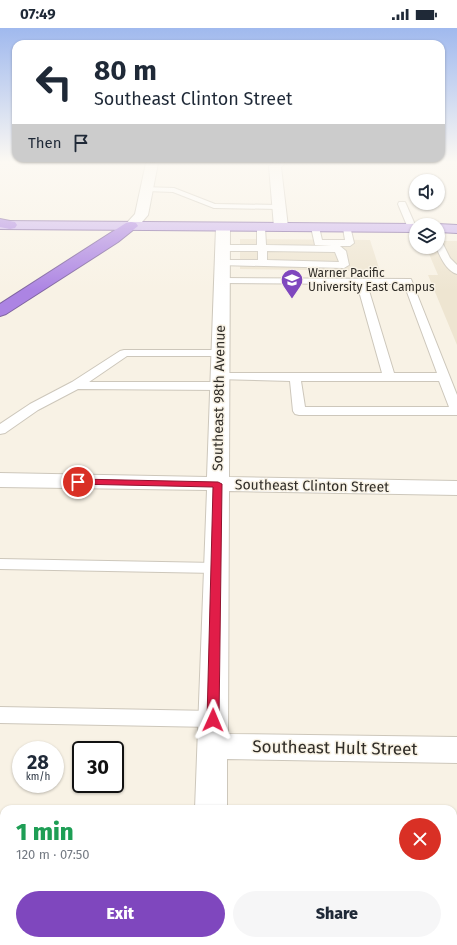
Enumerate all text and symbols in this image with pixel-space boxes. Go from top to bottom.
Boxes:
text: 07:49 [20,5,56,23]
text: 80 m [94,54,157,87]
icon: left [28,56,80,108]
text: Southeast Clinton Street [94,88,292,110]
icon: arrive [70,132,92,154]
text: Then [28,134,62,152]
map controls [409,174,445,254]
button: sound [409,174,445,210]
button: layers [409,218,445,254]
place label: Warner Pacific University East Campus [308,266,435,294]
school or university icon: Warner Pacific University East Campus [279,267,305,300]
street label: Southeast 98th Avenue [209,325,229,471]
pin [61,465,95,499]
icon: arrive [67,471,89,493]
street label: Southeast Clinton Street [235,476,390,496]
position arrow [192,699,234,741]
street label: Southeast Hult Street [252,736,419,760]
speed limit sign: 30 [72,741,124,793]
text: 28 [27,750,49,774]
text: km/h [26,771,50,783]
text: 1 min [16,818,74,846]
button: close [399,818,441,860]
text: 120 m · 07:50 [16,847,90,862]
button: Exit [16,891,225,937]
button: Share [233,891,441,937]

